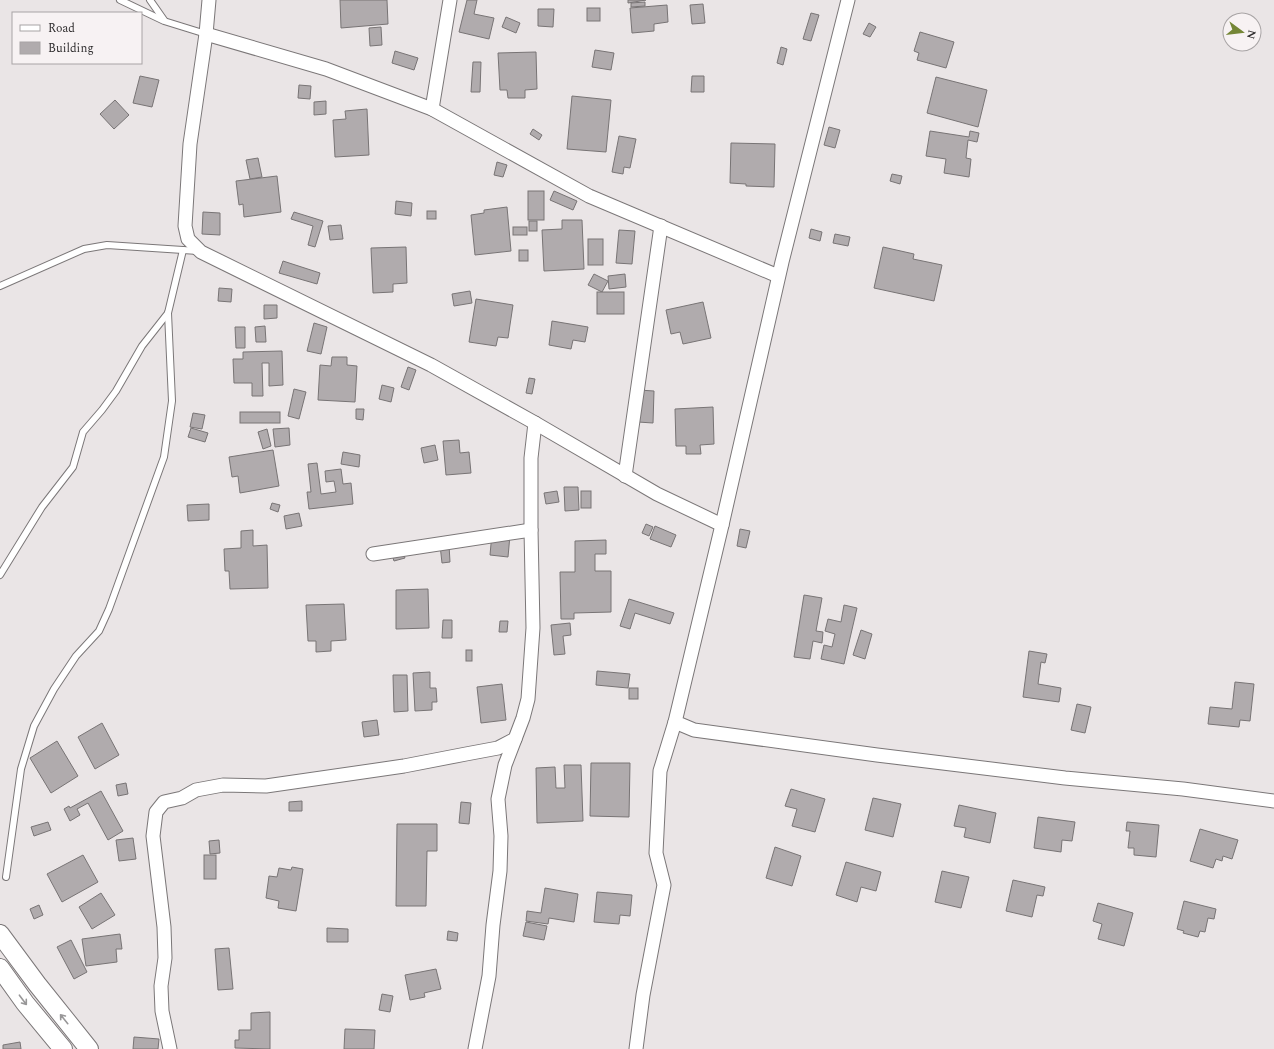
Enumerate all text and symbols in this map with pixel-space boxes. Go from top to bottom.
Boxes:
legend [12,12,142,64]
north arrow [1222,12,1262,52]
text: Road [48,19,75,38]
text: N [1242,28,1261,41]
text: Building [48,39,94,58]
one-way arrow [19,994,27,1005]
one-way arrow [60,1013,69,1024]

